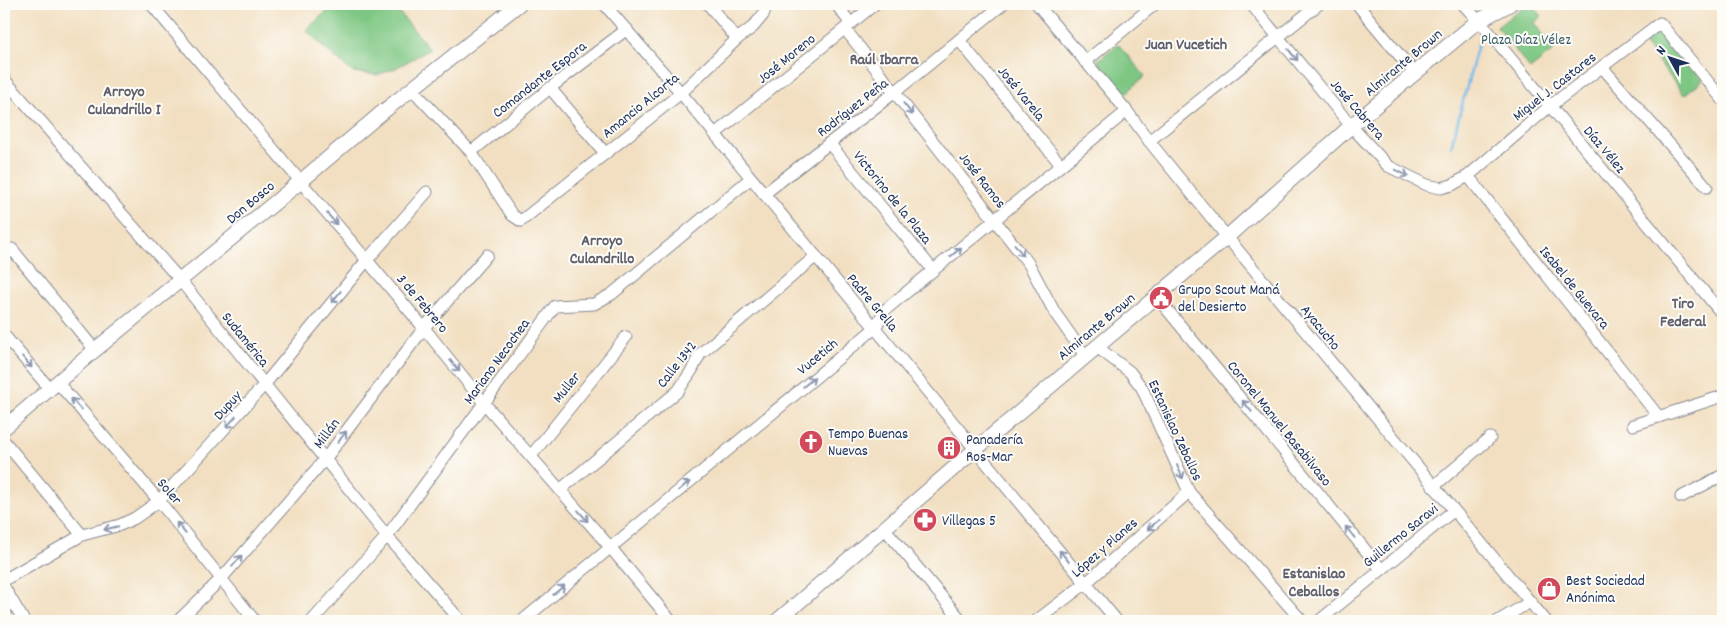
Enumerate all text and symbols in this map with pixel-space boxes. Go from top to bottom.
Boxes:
street label: Almirante Brown [1360,24,1448,103]
street label: José Moreno [753,29,821,90]
park label: Plaza Díaz Vélez [1481,30,1571,52]
north arrow [1644,32,1694,82]
district label: Juan Vucetich [1145,34,1227,57]
street label: Comandante Espora [488,36,593,124]
text: N [1652,42,1672,60]
one-way arrow [1287,48,1298,61]
street label: Miguel J. Castares [1509,48,1602,127]
district label: Raúl Ibarra [850,49,920,72]
street label: José Varela [991,62,1050,127]
street label: Amancio Alcorta [598,68,685,145]
street label: Rodríguez Peña [813,73,894,144]
street label: José Cabrera [1324,75,1390,146]
district label: Arroyo Culandrillo I [87,81,162,122]
one-way arrow [902,102,913,115]
street label: Díaz Vélez [1577,122,1630,179]
street label: Victorino de la Plaza [847,147,937,251]
street label: José Ramos [952,148,1010,214]
one-way arrow [1395,168,1410,178]
street label: Don Bosco [222,176,281,230]
one-way arrow [326,212,338,225]
district label: Arroyo Culandrillo [570,230,634,271]
street label: Isabel de Guevara [1533,242,1615,335]
one-way arrow [1013,243,1024,256]
one-way arrow [949,246,962,257]
street label: Padre Grella [840,269,903,338]
street label: 3 de Febrero [390,270,453,339]
place label: Grupo Scout Maná del Desierto [1178,280,1280,319]
public building icon: Grupo Scout Maná del Desierto [1148,285,1174,311]
street label: Almirante Brown [1053,288,1141,367]
one-way arrow [331,291,342,304]
district label: Tiro Federal [1660,293,1706,334]
street label: Ayacucho [1294,301,1345,356]
street label: Sudamérica [215,308,274,373]
street label: Mariano Necochea [459,314,537,410]
street label: Vucetich [793,334,844,381]
street label: Calle 1342 [652,337,703,393]
one-way arrow [21,355,33,368]
street label: Coronel Manuel Basabilvaso [1221,357,1336,492]
one-way arrow [449,359,460,372]
street label: Muller [548,368,587,409]
one-way arrow [803,377,816,388]
street label: Estanislao Zeballos [1141,377,1207,485]
street label: Dupuy [209,386,249,426]
one-way arrow [70,398,82,411]
one-way arrow [1241,400,1252,413]
street label: Millán [309,414,346,454]
one-way arrow [225,415,237,428]
place label: Tempo Buenas Nuevas [828,424,908,463]
church icon: Tempo Buenas Nuevas [798,429,824,455]
place label: Panadería Ros-Mar [966,430,1024,469]
one-way arrow [336,431,347,444]
building icon: Panadería Ros-Mar [936,435,962,461]
one-way arrow [1176,464,1185,479]
street label: Soler [151,474,187,511]
one-way arrow [677,480,690,491]
street label: Guillermo Saravi [1359,499,1444,574]
pharmacy icon: Villegas 5 [912,507,938,533]
one-way arrow [577,509,588,522]
place label: Villegas 5 [942,511,996,533]
street label: López y Planes [1067,513,1144,584]
one-way arrow [1146,519,1159,530]
one-way arrow [176,522,187,535]
one-way arrow [104,523,120,533]
one-way arrow [1345,526,1356,539]
one-way arrow [1058,550,1070,563]
one-way arrow [231,555,242,568]
district label: Estanislao Ceballos [1283,563,1345,604]
place label: Best Sociedad Anónima [1566,571,1645,610]
shop icon: Best Sociedad Anónima [1536,576,1562,602]
one-way arrow [552,584,565,595]

